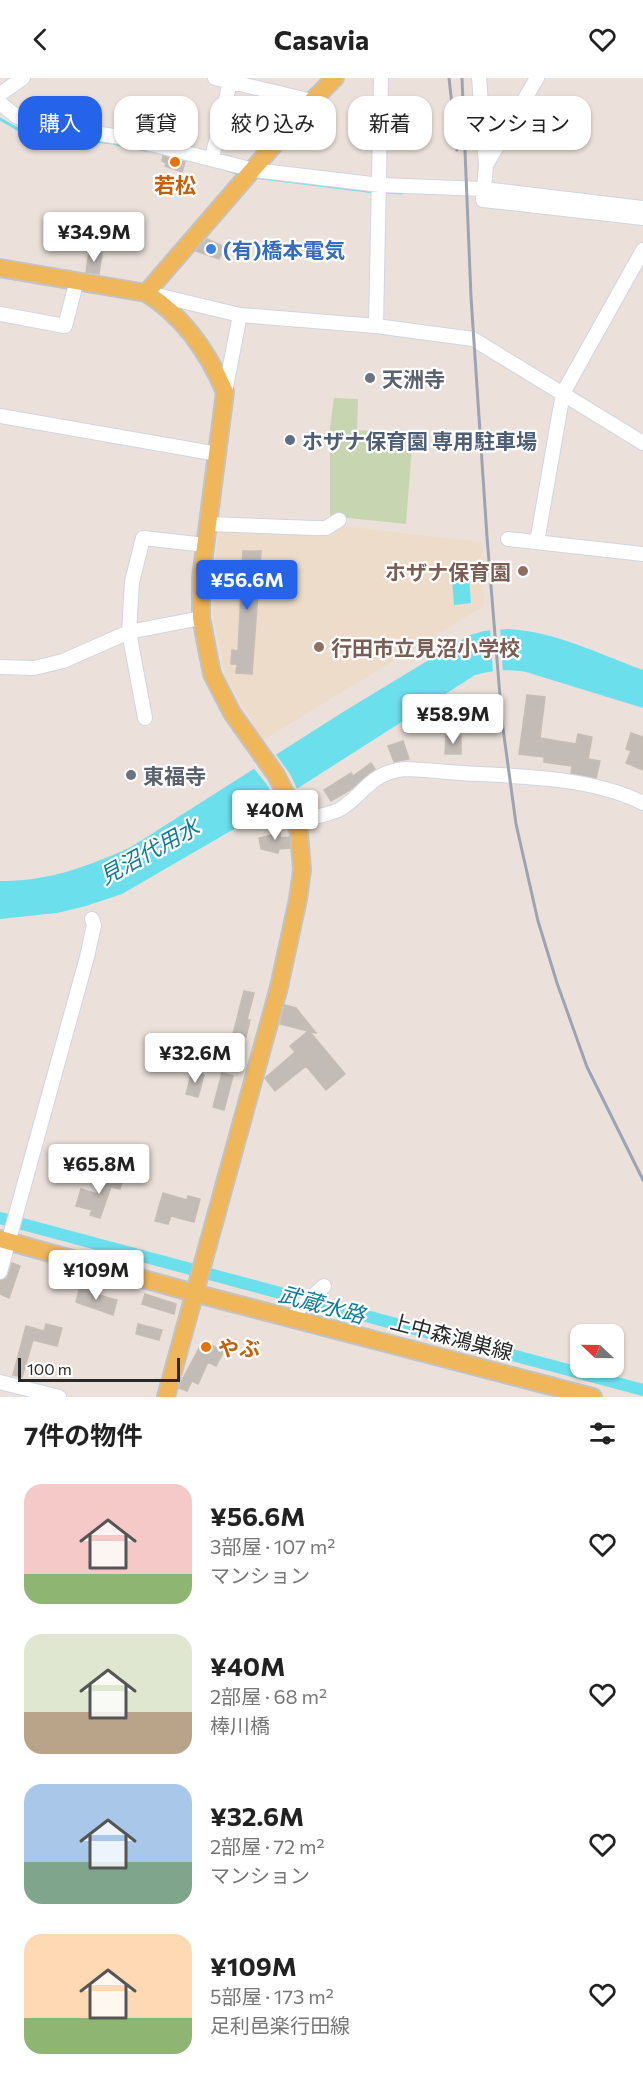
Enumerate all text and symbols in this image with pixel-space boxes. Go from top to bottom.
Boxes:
icon: back [24,23,57,56]
text: Casavia [274,23,369,56]
icon: heart [586,23,619,56]
chip: 購入 [18,96,102,150]
chip: 賃貸 [114,96,198,150]
chip: 絞り込み [210,96,336,150]
chip: 新着 [348,96,432,150]
chip: マンション [444,96,591,150]
marker: 若松 [168,155,182,169]
place label: 若松 [154,172,196,197]
pin: ¥34.9M [45,212,143,263]
text: ¥34.9M [57,219,131,243]
place label: (有)橋本電気 [223,237,345,262]
marker: (有)橋本電気 [204,242,218,256]
place label: 天洲寺 [382,366,445,391]
marker: 天洲寺 [363,371,377,385]
place label: ホザナ保育園 専用駐車場 [302,428,537,453]
marker: ホザナ保育園 専用駐車場 [283,433,297,447]
place label: ホザナ保育園 [385,559,511,584]
pin: ¥56.6M [198,560,296,611]
marker: ホザナ保育園 [516,564,530,578]
text: ¥56.6M [210,567,284,591]
place label: 行田市立見沼小学校 [331,635,520,660]
marker: 行田市立見沼小学校 [312,640,326,654]
pin: ¥58.9M [404,694,502,745]
text: ¥58.9M [416,701,490,725]
place label: 東福寺 [143,763,206,788]
marker: 東福寺 [124,768,138,782]
pin: ¥40M [239,790,311,841]
text: ¥40M [246,797,304,821]
water label: 見沼代用水 [94,812,205,889]
pin: ¥32.6M [146,1033,244,1084]
text: ¥32.6M [159,1040,231,1064]
pin: ¥65.8M [50,1144,148,1195]
text: ¥65.8M [62,1151,136,1175]
pin: ¥109M [54,1250,138,1301]
text: ¥109M [63,1257,129,1281]
water label: 武蔵水路 [276,1280,370,1329]
street label: 上中森鴻巣線 [388,1308,516,1364]
north arrow [570,1324,624,1378]
map controls [570,1324,624,1378]
place label: やぶ [218,1335,260,1360]
marker: やぶ [199,1340,213,1354]
scale bar [18,1355,180,1382]
text: 100 m [27,1359,72,1378]
icon: filters [586,1417,619,1450]
text: 7件の物件 [24,1419,142,1450]
text: ¥56.6M [210,1500,305,1531]
icon: home [72,1508,144,1580]
icon: heart [586,1528,619,1561]
text: 3部屋 · 107 m² [210,1534,335,1558]
text: マンション [210,1563,310,1587]
text: ¥40M [210,1650,285,1681]
icon: home [72,1658,144,1730]
icon: heart [586,1678,619,1711]
text: 2部屋 · 68 m² [210,1684,327,1708]
text: 棒川橋 [210,1713,270,1737]
text: ¥32.6M [210,1800,304,1831]
icon: home [72,1808,144,1880]
icon: heart [586,1828,619,1861]
text: 2部屋 · 72 m² [210,1834,324,1858]
text: マンション [210,1863,310,1887]
text: ¥109M [210,1950,297,1981]
icon: home [72,1958,144,2030]
icon: heart [586,1978,619,2011]
text: 5部屋 · 173 m² [210,1984,334,2008]
text: 足利邑楽行田線 [210,2013,350,2037]

